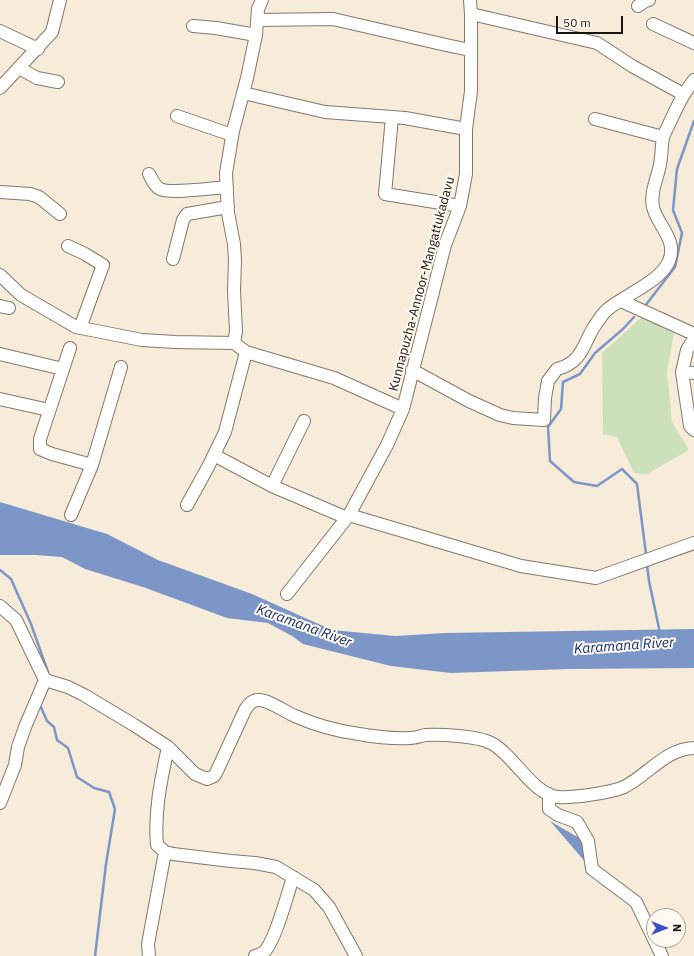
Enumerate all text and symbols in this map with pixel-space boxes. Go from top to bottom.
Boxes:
scale bar [558,8,625,34]
text: 50 m [563,15,591,30]
street label: Kunnapuzha-Annoor-Mangattukadavu [386,175,458,393]
water label: Karamana River [254,601,354,651]
water label: Karamana River [573,634,675,658]
north arrow [646,908,686,948]
text: N [670,924,684,932]

